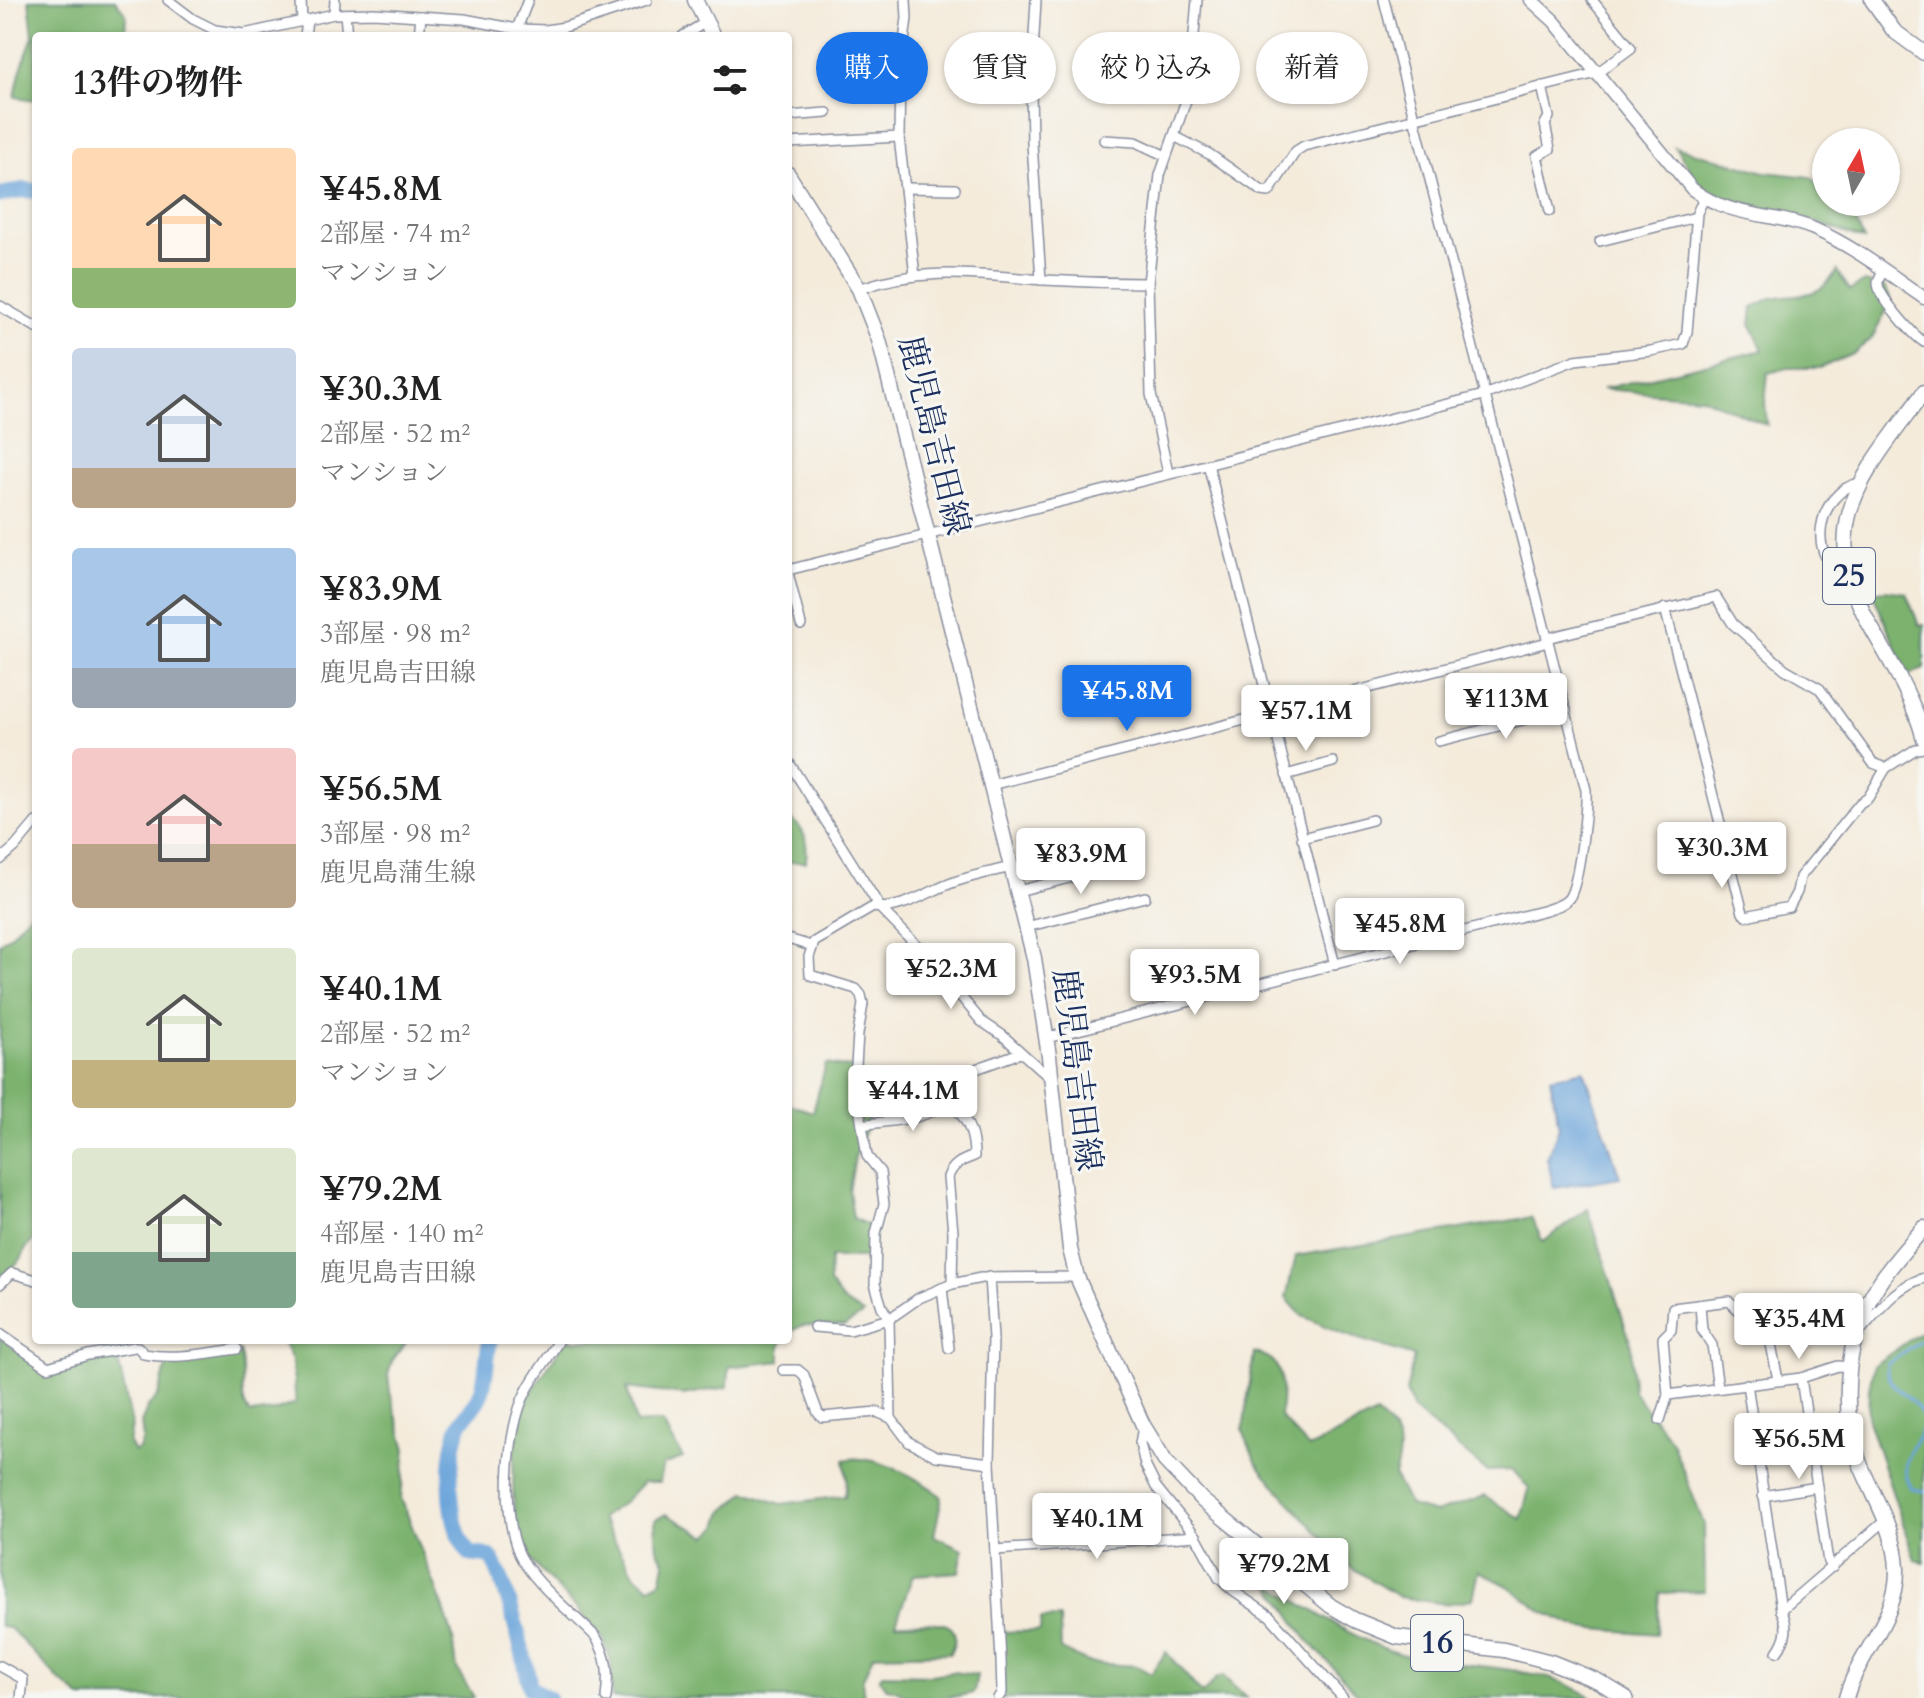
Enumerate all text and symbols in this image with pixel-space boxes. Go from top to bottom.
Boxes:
chip: 購入 [816,32,928,104]
chip: 賃貸 [944,32,1056,104]
chip: 絞り込み [1072,32,1240,104]
chip: 新着 [1256,32,1368,104]
icon: filters [708,58,752,102]
text: 13件の物件 [72,60,243,106]
north arrow [1812,128,1900,216]
map controls [1812,128,1900,216]
text: ¥45.8M [320,166,442,212]
icon: home [136,180,232,276]
text: 2部屋 · 74 m² [320,216,470,251]
text: マンション [320,255,449,290]
street label: 鹿児島吉田線 [887,330,981,540]
text: ¥30.3M [320,366,442,412]
icon: home [136,380,232,476]
text: 2部屋 · 52 m² [320,416,470,451]
text: マンション [320,455,449,490]
road number: 25 [1823,548,1875,604]
text: ¥83.9M [320,566,442,612]
icon: home [136,580,232,676]
text: 3部屋 · 98 m² [320,616,470,651]
text: 鹿児島吉田線 [320,655,476,690]
pin: ¥45.8M [1062,665,1192,733]
text: ¥45.8M [1080,673,1174,708]
pin: ¥113M [1450,673,1562,741]
text: ¥113M [1463,681,1549,716]
pin: ¥57.1M [1241,685,1371,753]
text: ¥57.1M [1259,693,1353,728]
text: ¥56.5M [320,766,442,812]
icon: home [136,780,232,876]
text: 3部屋 · 98 m² [320,816,470,851]
pin: ¥30.3M [1657,822,1787,890]
pin: ¥83.9M [1016,828,1146,896]
text: ¥30.3M [1675,830,1769,865]
text: ¥83.9M [1034,836,1128,871]
text: 鹿児島蒲生線 [320,855,476,890]
pin: ¥45.8M [1335,898,1465,966]
text: ¥45.8M [1353,906,1447,941]
pin: ¥52.3M [886,943,1016,1011]
pin: ¥93.5M [1130,949,1260,1017]
text: ¥52.3M [904,951,998,986]
text: ¥93.5M [1148,957,1242,992]
text: ¥40.1M [320,966,442,1012]
street label: 鹿児島吉田線 [1042,966,1112,1174]
icon: home [136,980,232,1076]
text: 2部屋 · 52 m² [320,1016,470,1051]
text: マンション [320,1055,449,1090]
pin: ¥44.1M [848,1065,978,1133]
text: ¥44.1M [866,1073,960,1108]
text: ¥79.2M [320,1166,442,1212]
icon: home [136,1180,232,1276]
text: 4部屋 · 140 m² [320,1216,484,1251]
text: 鹿児島吉田線 [320,1255,476,1290]
pin: ¥35.4M [1734,1293,1864,1361]
text: ¥35.4M [1752,1301,1846,1336]
pin: ¥56.5M [1734,1413,1864,1481]
text: ¥56.5M [1752,1421,1846,1456]
pin: ¥40.1M [1032,1493,1162,1561]
text: ¥40.1M [1050,1501,1144,1536]
pin: ¥79.2M [1219,1538,1349,1606]
text: ¥79.2M [1237,1546,1331,1581]
road number: 16 [1411,1615,1463,1671]

